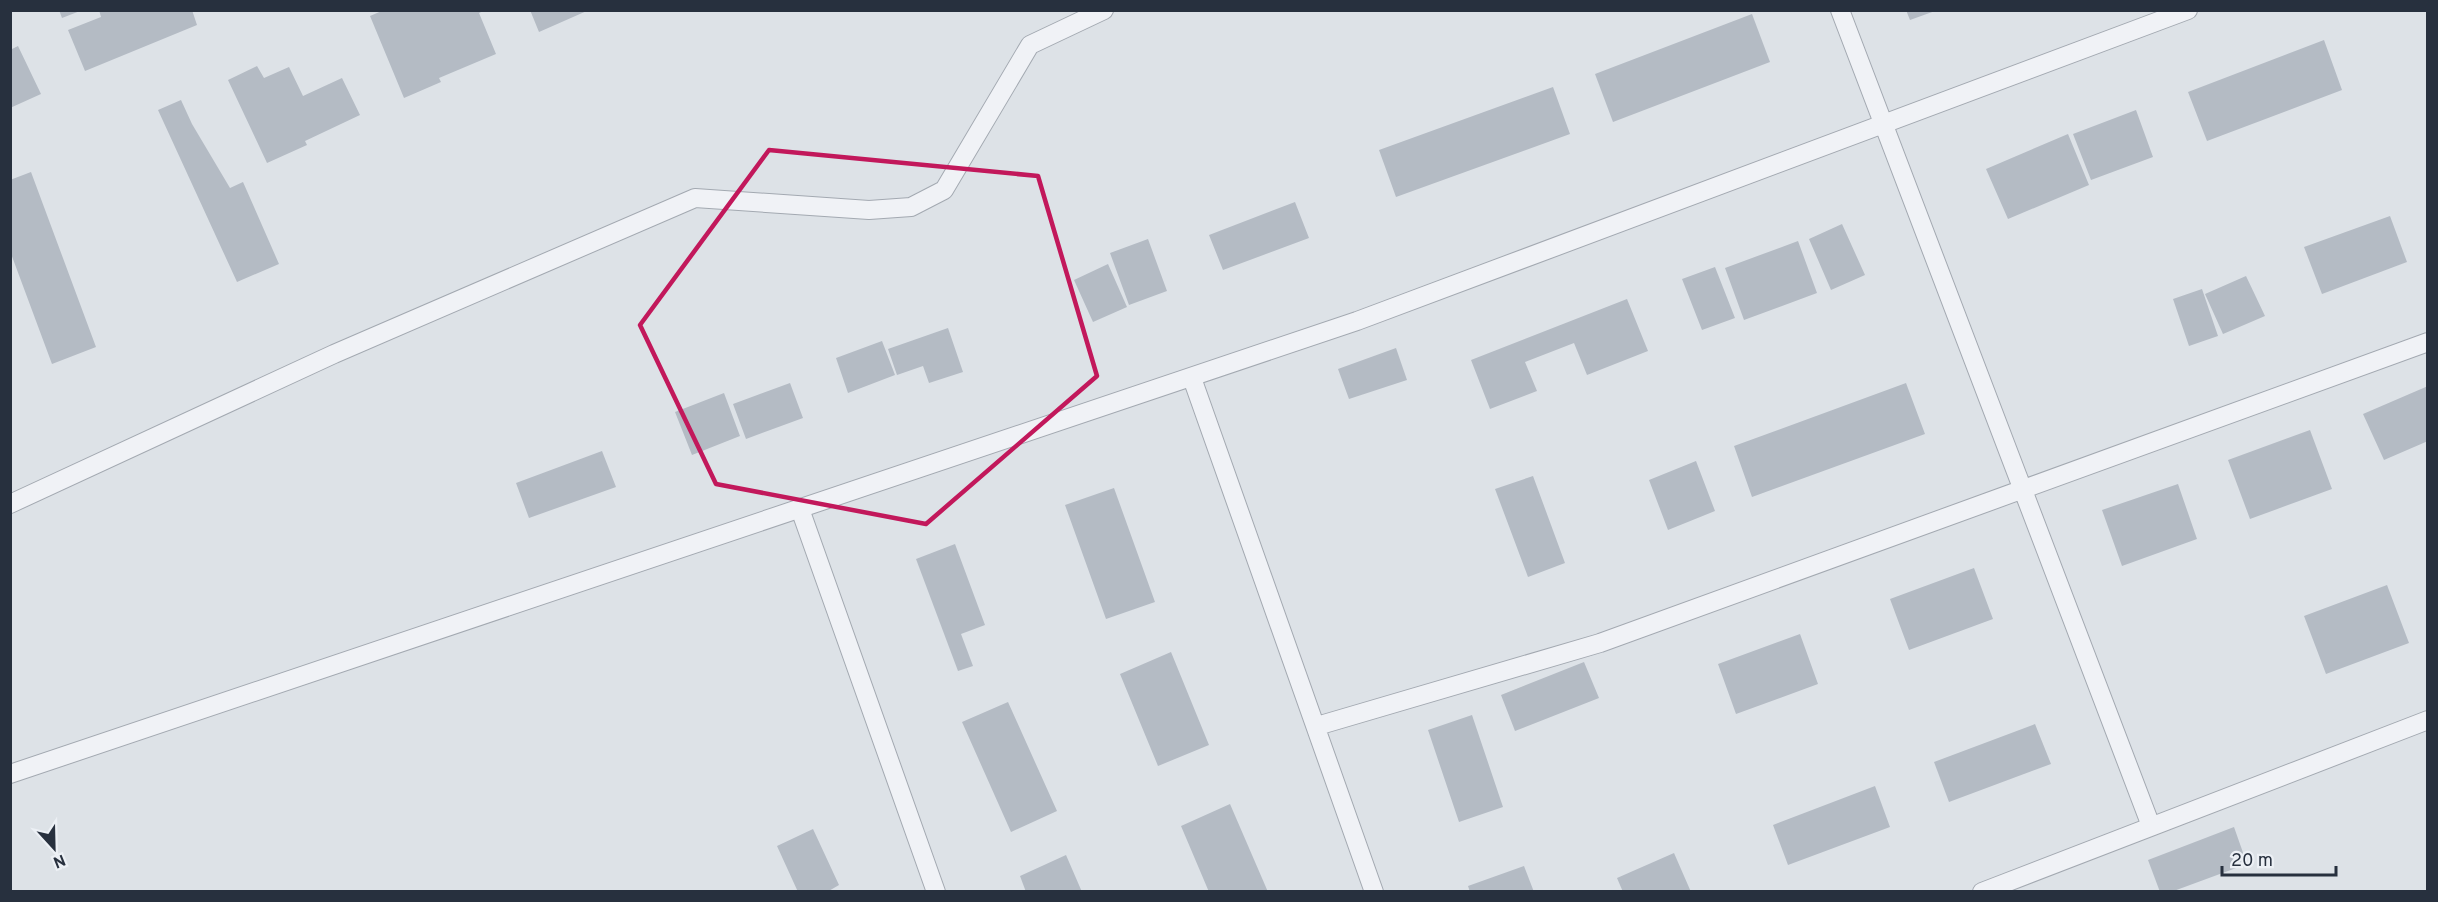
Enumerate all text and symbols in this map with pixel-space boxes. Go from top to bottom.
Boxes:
north arrow [24,818,84,878]
scale bar [2222,839,2336,877]
text: N [50,849,68,871]
text: 20 m [2231,850,2273,873]

